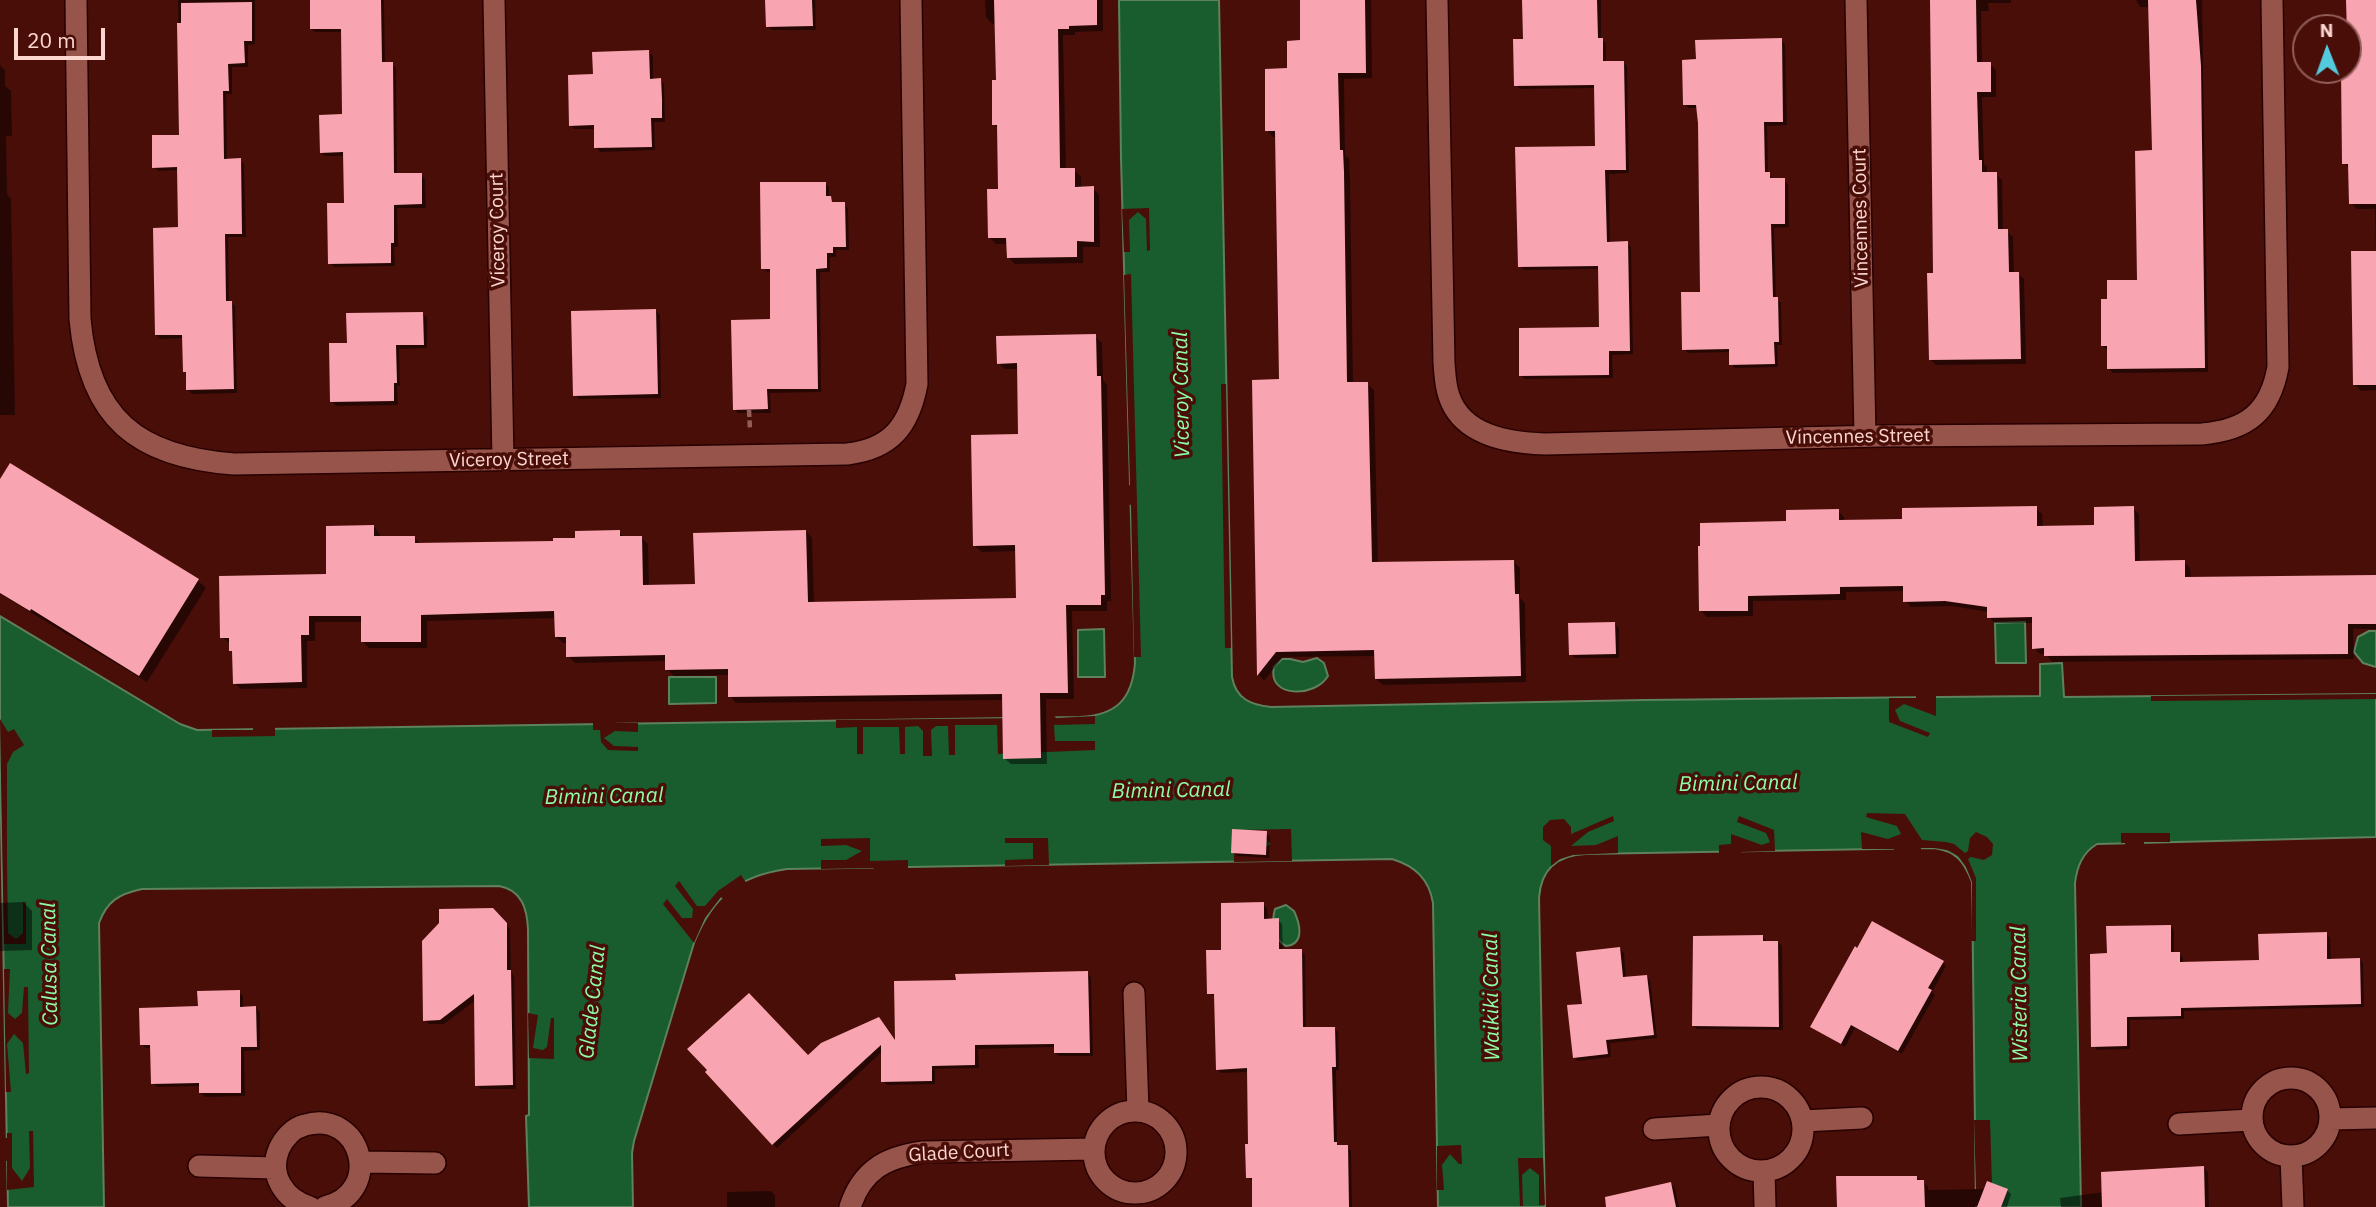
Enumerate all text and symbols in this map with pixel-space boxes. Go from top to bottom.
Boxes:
scale bar [18,14,108,58]
north arrow [2292,14,2362,84]
text: N [2320,18,2334,42]
text: 20 m [27,26,76,54]
street label: Vincennes Court [1848,148,1874,288]
street label: Viceroy Court [486,173,510,287]
water label: Viceroy Canal [1168,331,1196,459]
street label: Vincennes Street [1785,424,1931,450]
street label: Viceroy Street [449,448,569,472]
water label: Bimini Canal [1678,770,1798,798]
water label: Bimini Canal [1111,777,1231,805]
water label: Bimini Canal [544,783,664,811]
water label: Calusa Canal [36,902,64,1026]
water label: Wisteria Canal [2006,926,2034,1062]
water label: Waikiki Canal [1478,933,1506,1061]
water label: Glade Canal [575,944,611,1060]
street label: Glade Court [908,1139,1010,1167]

